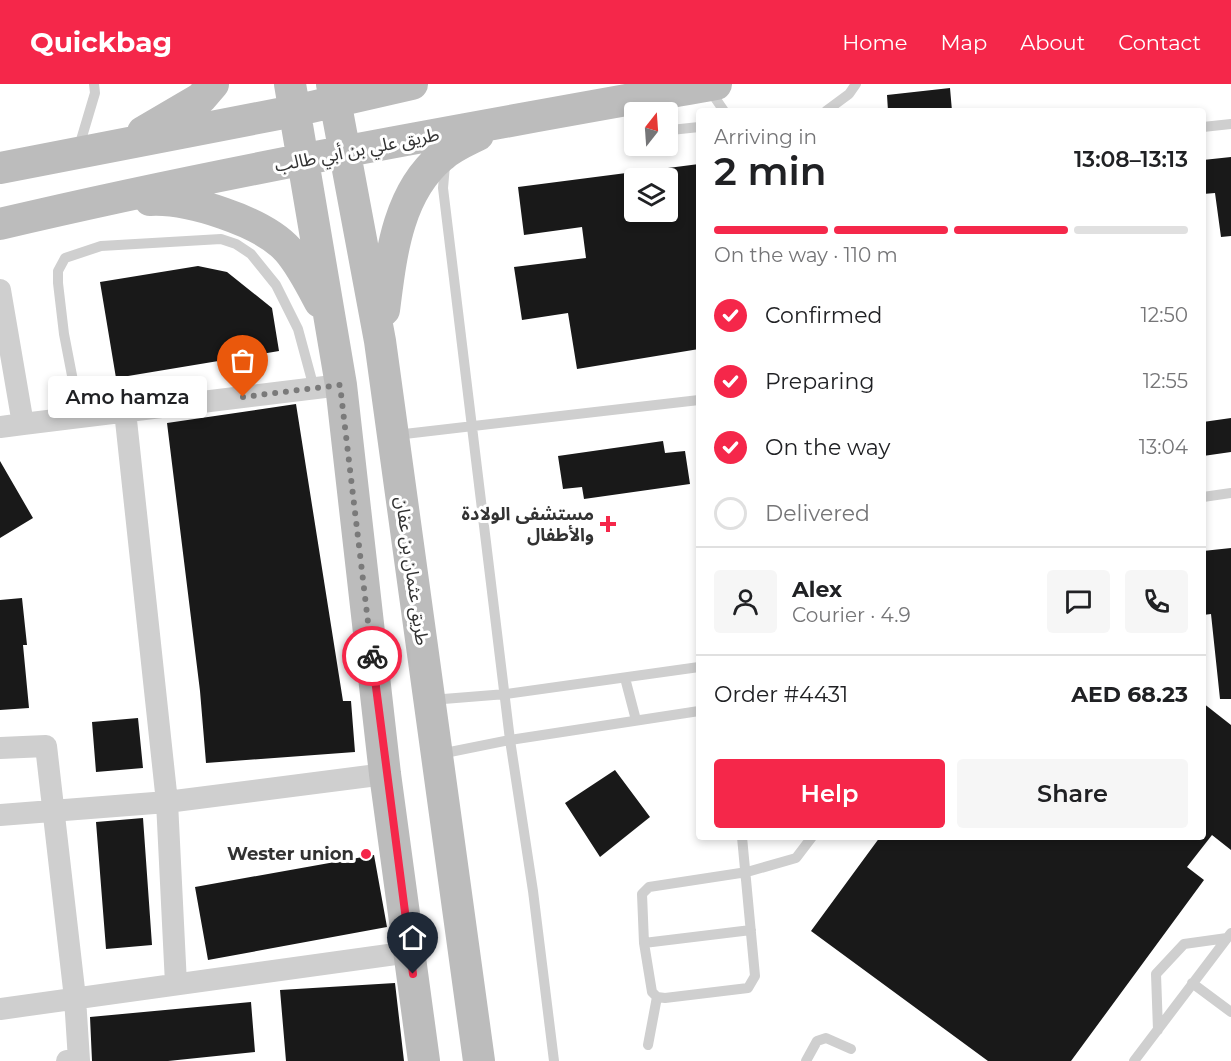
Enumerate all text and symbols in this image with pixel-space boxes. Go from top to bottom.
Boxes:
text: Quickbag [30,25,172,59]
text: Home [842,30,907,55]
text: Map [940,30,987,55]
text: About [1020,30,1085,55]
text: Contact [1118,30,1201,55]
north arrow [624,102,678,156]
map controls [624,102,678,222]
street label: طريق علي بن أبي طالب [273,123,442,179]
text: Arriving in [714,125,817,149]
text: 13:08–13:13 [1074,146,1188,173]
text: 2 min [714,147,827,195]
button: layers [624,168,678,222]
text: On the way · 110 m [714,243,898,267]
icon: check [714,299,747,332]
text: Confirmed [765,302,882,329]
text: 12:50 [1141,303,1188,327]
pin [217,335,268,397]
icon: bag [226,344,259,377]
icon: check [714,365,747,398]
text: Preparing [765,368,874,395]
text: 12:55 [1143,369,1188,393]
callout: Amo hamza [48,376,207,418]
text: Amo hamza [65,385,190,409]
icon: check [714,431,747,464]
text: On the way [765,434,890,461]
text: 13:04 [1139,435,1188,459]
street label: طريق عثمان بن عفان [391,495,433,647]
text: Delivered [765,500,870,527]
place label: مستشفى الولادة والأطفال [462,503,594,546]
marker: مستشفى الولادة والأطفال [599,515,617,533]
button: person [714,570,777,633]
button: chat [1047,570,1110,633]
button: phone [1125,570,1188,633]
text: Alex [792,576,842,603]
text: Courier · 4.9 [792,603,911,627]
courier [342,626,402,686]
icon: bike [356,640,389,673]
text: Order #4431 [714,681,848,708]
text: AED 68.23 [1071,681,1188,708]
button: Help [714,759,945,828]
button: Share [957,759,1188,828]
place label: Wester union [227,843,354,865]
marker: Wester union [359,847,373,861]
pin [387,912,438,974]
icon: home [396,921,429,954]

